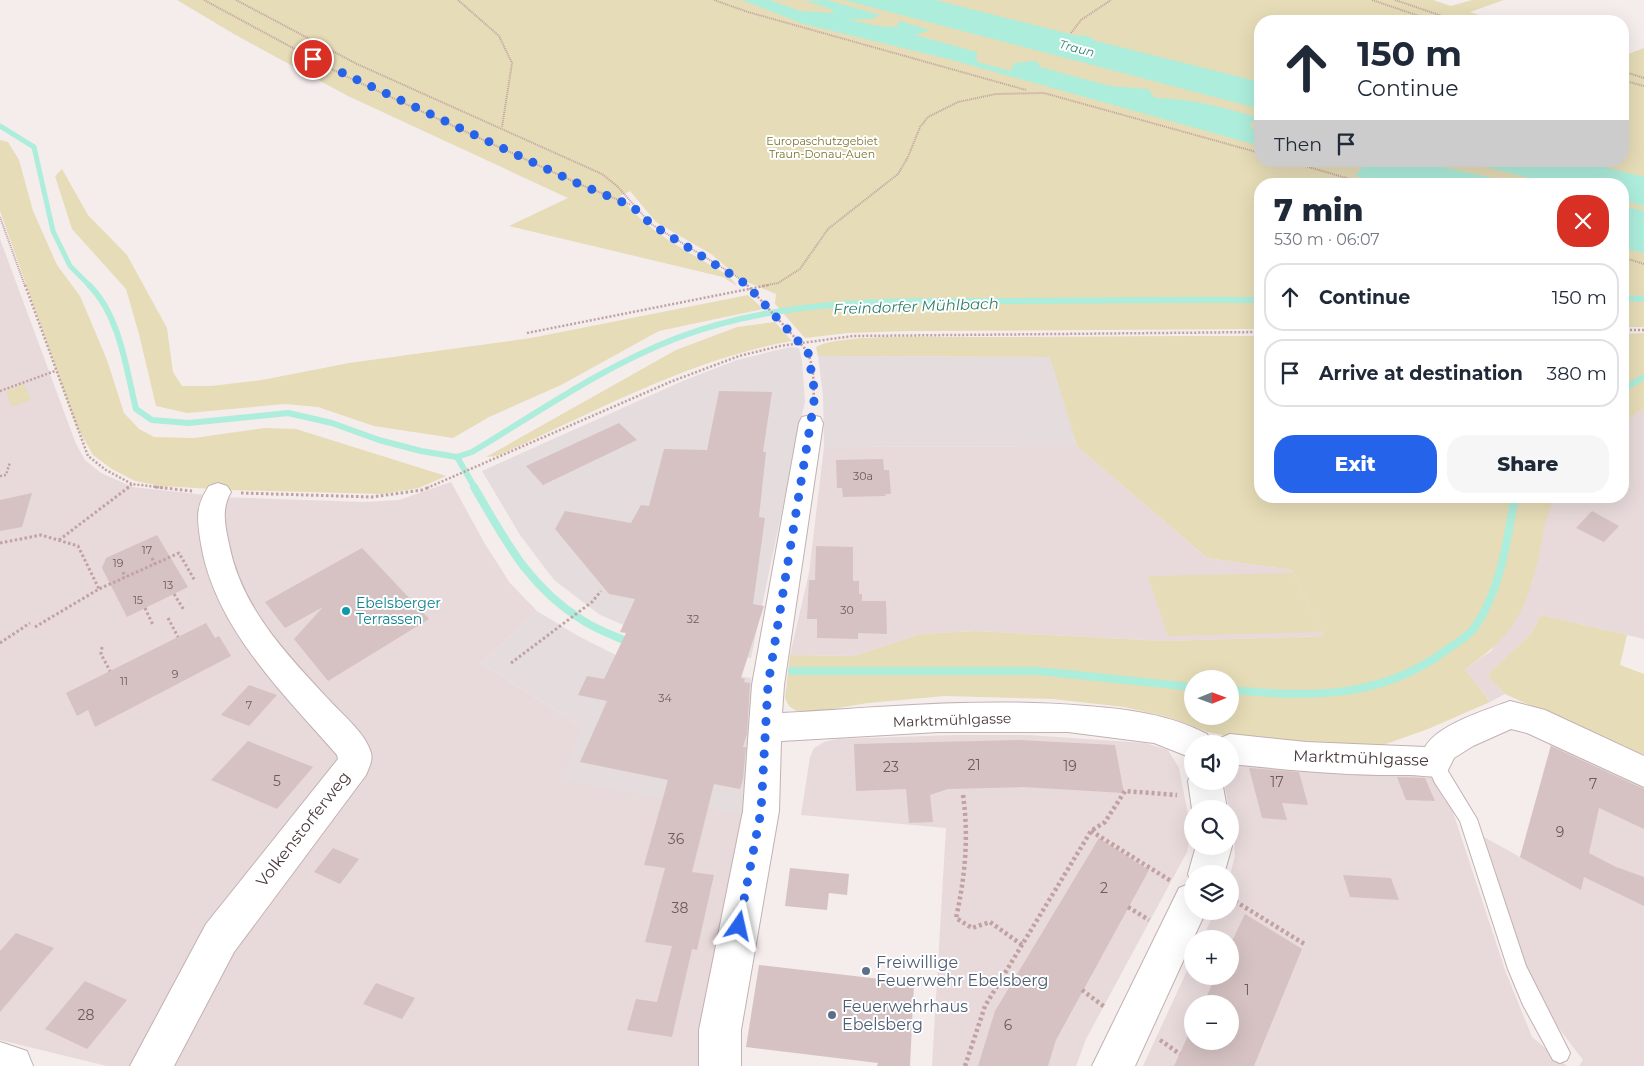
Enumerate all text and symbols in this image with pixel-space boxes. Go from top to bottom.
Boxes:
text: 150 m [1357,32,1462,75]
icon: ahead [1274,35,1339,100]
water label: Traun [1058,36,1096,60]
pin [292,38,334,80]
icon: arrive [299,45,327,73]
text: Continue [1357,75,1459,102]
icon: arrive [1332,130,1360,158]
text: Then [1274,133,1322,156]
park label: Europaschutzgebiet Traun-Donau-Auen [766,134,878,161]
text: 7 min [1274,192,1363,229]
button: close [1557,195,1609,247]
text: 530 m · 06:07 [1274,230,1380,249]
icon: ahead [1276,283,1304,311]
text: Continue [1319,286,1410,309]
text: 150 m [1552,286,1607,309]
water label: Freindorfer Mühlbach [833,294,999,318]
icon: arrive [1276,359,1304,387]
text: Arrive at destination [1319,362,1523,385]
text: 380 m [1546,362,1607,385]
button: Exit [1274,435,1437,493]
button: Share [1447,435,1609,493]
house number: 30a [853,469,873,483]
house number: 17 [142,543,152,557]
house number: 19 [113,556,124,570]
house number: 13 [163,578,173,592]
house number: 15 [133,593,143,607]
place label: Ebelsberger Terrassen [356,594,441,628]
house number: 30 [840,603,854,617]
marker: Ebelsberger Terrassen [340,605,352,617]
house number: 32 [687,612,699,626]
house number: 9 [172,667,179,681]
north arrow [1184,670,1239,725]
map controls [1184,670,1239,1050]
house number: 11 [120,674,128,688]
house number: 34 [658,691,672,705]
house number: 7 [246,698,252,712]
street label: Marktmühlgasse [892,709,1012,731]
button: sound [1184,735,1239,790]
street label: Marktmühlgasse [1293,746,1429,770]
house number: 21 [967,756,981,774]
house number: 19 [1063,757,1077,775]
house number: 23 [883,758,899,776]
street label: Volkenstorferweg [252,768,354,890]
house number: 5 [273,772,281,790]
house number: 17 [1270,773,1284,791]
house number: 7 [1589,775,1597,793]
button: search [1184,800,1239,855]
house number: 9 [1556,823,1564,841]
house number: 36 [668,830,685,848]
button: layers [1184,865,1239,920]
house number: 2 [1100,879,1108,897]
house number: 38 [672,899,688,917]
position arrow [712,899,764,951]
button: + [1184,930,1239,985]
place label: Freiwillige Feuerwehr Ebelsberg [876,953,1049,990]
marker: Freiwillige Feuerwehr Ebelsberg [860,965,872,977]
house number: 1 [1244,981,1250,999]
button: − [1184,995,1239,1050]
place label: Feuerwehrhaus Ebelsberg [842,997,968,1034]
house number: 28 [78,1006,95,1024]
marker: Feuerwehrhaus Ebelsberg [826,1009,838,1021]
house number: 6 [1004,1016,1013,1034]

